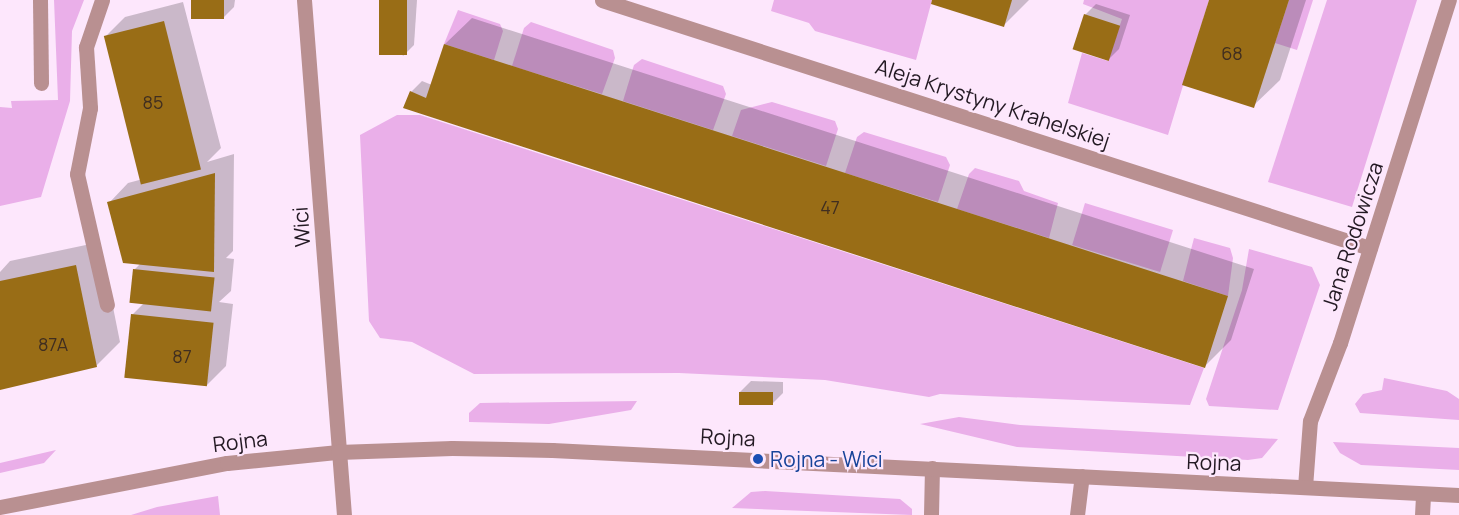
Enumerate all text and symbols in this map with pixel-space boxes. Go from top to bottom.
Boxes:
house number: 68 [1221,42,1243,64]
street label: Aleja Krystyny Krahelskiej [873,53,1113,153]
house number: 85 [143,91,163,113]
street label: Jana Rodowicza [1316,159,1388,313]
house number: 47 [820,196,840,218]
street label: Wici [287,206,315,248]
house number: 87A [38,333,68,355]
house number: 87 [172,345,192,367]
street label: Rojna [700,423,756,451]
street label: Rojna [211,425,269,457]
place label: Rojna - Wici [770,446,883,472]
street label: Rojna [1186,448,1242,476]
marker: Rojna - Wici [751,452,765,466]

